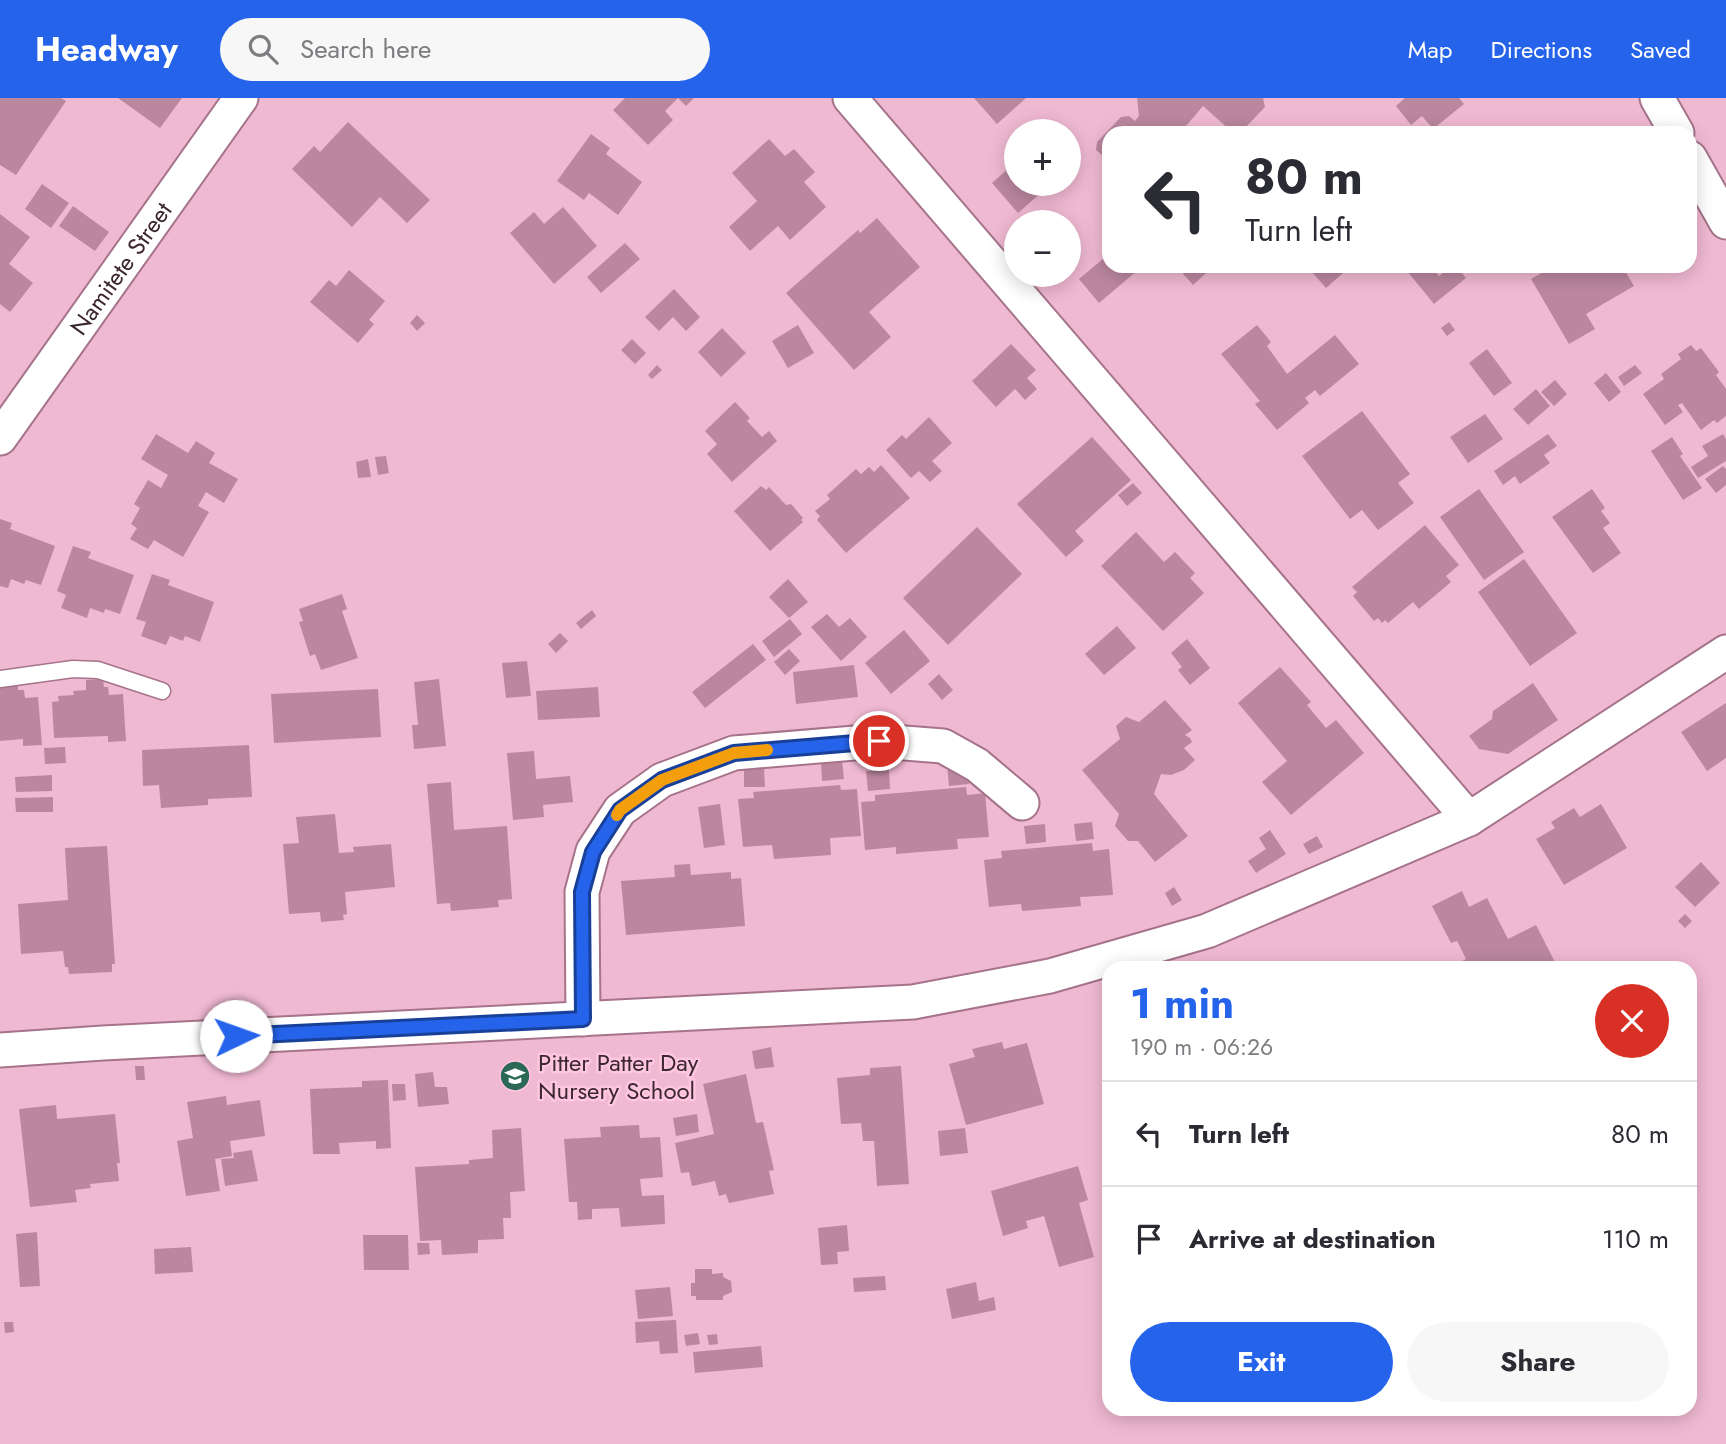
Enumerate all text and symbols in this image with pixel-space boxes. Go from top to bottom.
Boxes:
search box [220,18,710,81]
text: Headway [35,26,178,73]
icon: search [244,30,282,68]
text: Search here [300,30,431,68]
text: Map [1408,32,1453,67]
text: Directions [1491,32,1592,67]
text: Saved [1630,32,1691,67]
map controls [1004,119,1081,287]
button: + [1004,119,1081,196]
text: 80 m [1245,142,1363,212]
icon: left [1130,154,1221,245]
street label: Namitete Street [61,194,180,342]
text: Turn left [1245,207,1352,253]
button: − [1004,210,1081,287]
pin [849,711,909,771]
icon: arrive [860,722,898,760]
text: 1 min [1130,973,1234,1034]
button: close [1595,984,1669,1058]
position arrow [199,999,273,1073]
text: 190 m · 06:26 [1130,1030,1273,1064]
place label: Pitter Patter Day Nursery School [538,1045,699,1108]
school or university icon: Pitter Patter Day Nursery School [498,1059,532,1093]
icon: left [1130,1115,1168,1153]
text: Turn left [1189,1115,1289,1153]
text: 80 m [1611,1115,1669,1153]
icon: arrive [1130,1220,1168,1258]
text: Arrive at destination [1189,1220,1436,1258]
text: 110 m [1602,1220,1669,1258]
button: Exit [1130,1322,1393,1402]
button: Share [1407,1322,1669,1402]

